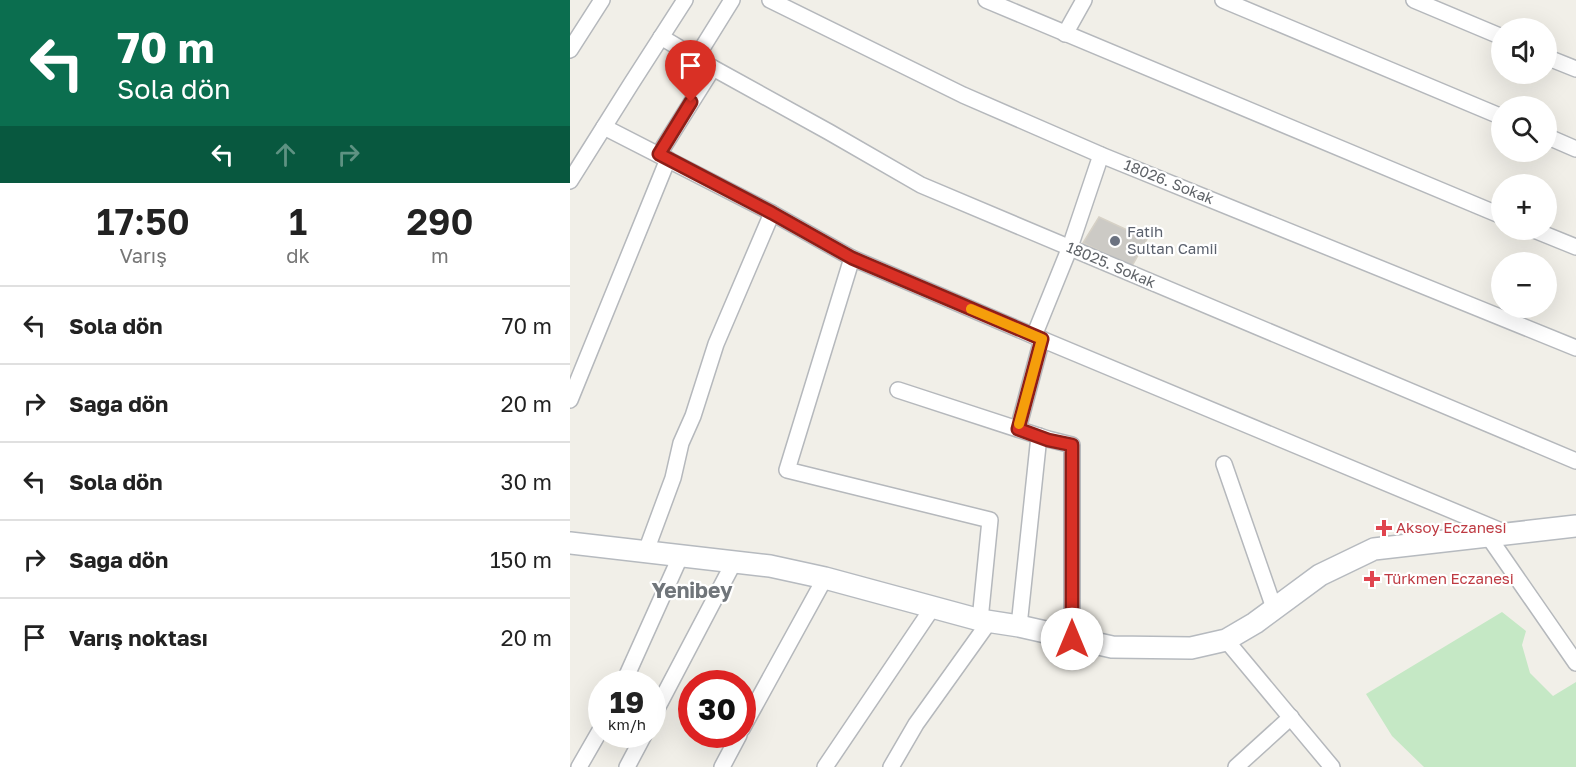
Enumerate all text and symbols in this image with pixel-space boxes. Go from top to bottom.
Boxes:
map controls [1491,18,1557,318]
button: sound [1491,18,1557,84]
text: 70 m [117,22,214,72]
icon: left [18,24,96,102]
pin [665,40,716,102]
icon: arrive [674,49,707,82]
text: Sola dön [117,73,231,105]
button: search [1491,96,1557,162]
icon: left [206,138,239,171]
icon: ahead [269,138,302,171]
icon: right [332,138,365,171]
street label: 18026. Sokak [1122,155,1218,208]
button: + [1491,174,1557,240]
text: 17:50 [97,200,190,243]
text: 1 [289,200,307,243]
text: 290 [406,200,473,243]
place label: Fatih Sultan Camii [1127,222,1218,257]
marker: Fatih Sultan Camii [1108,234,1122,248]
street label: 18025. Sokak [1064,237,1159,291]
text: Varış [120,243,167,267]
text: dk [286,243,310,267]
text: m [431,243,449,267]
button: − [1491,252,1557,318]
icon: left [18,309,51,342]
text: Sola dön [69,312,163,339]
text: 70 m [502,312,552,339]
icon: right [18,387,51,420]
text: Sağa dön [69,390,168,417]
text: 20 m [501,390,552,417]
icon: left [18,465,51,498]
text: Sola dön [69,468,163,495]
text: 30 m [501,468,552,495]
place label: Aksoy Eczanesi [1396,518,1507,536]
marker: Aksoy Eczanesi [1377,521,1391,535]
icon: right [18,543,51,576]
text: Sağa dön [69,546,168,573]
text: 150 m [490,546,552,573]
place label: Türkmen Eczanesi [1384,569,1514,587]
marker: Türkmen Eczanesi [1365,572,1379,586]
district label: Yenibey [651,577,733,603]
position arrow [1040,607,1104,671]
icon: arrive [18,621,51,654]
text: Varış noktası [69,624,208,651]
text: 20 m [501,624,552,651]
speed limit sign: 30 [678,670,756,748]
text: 19 [610,684,644,720]
text: km/h [608,715,646,733]

